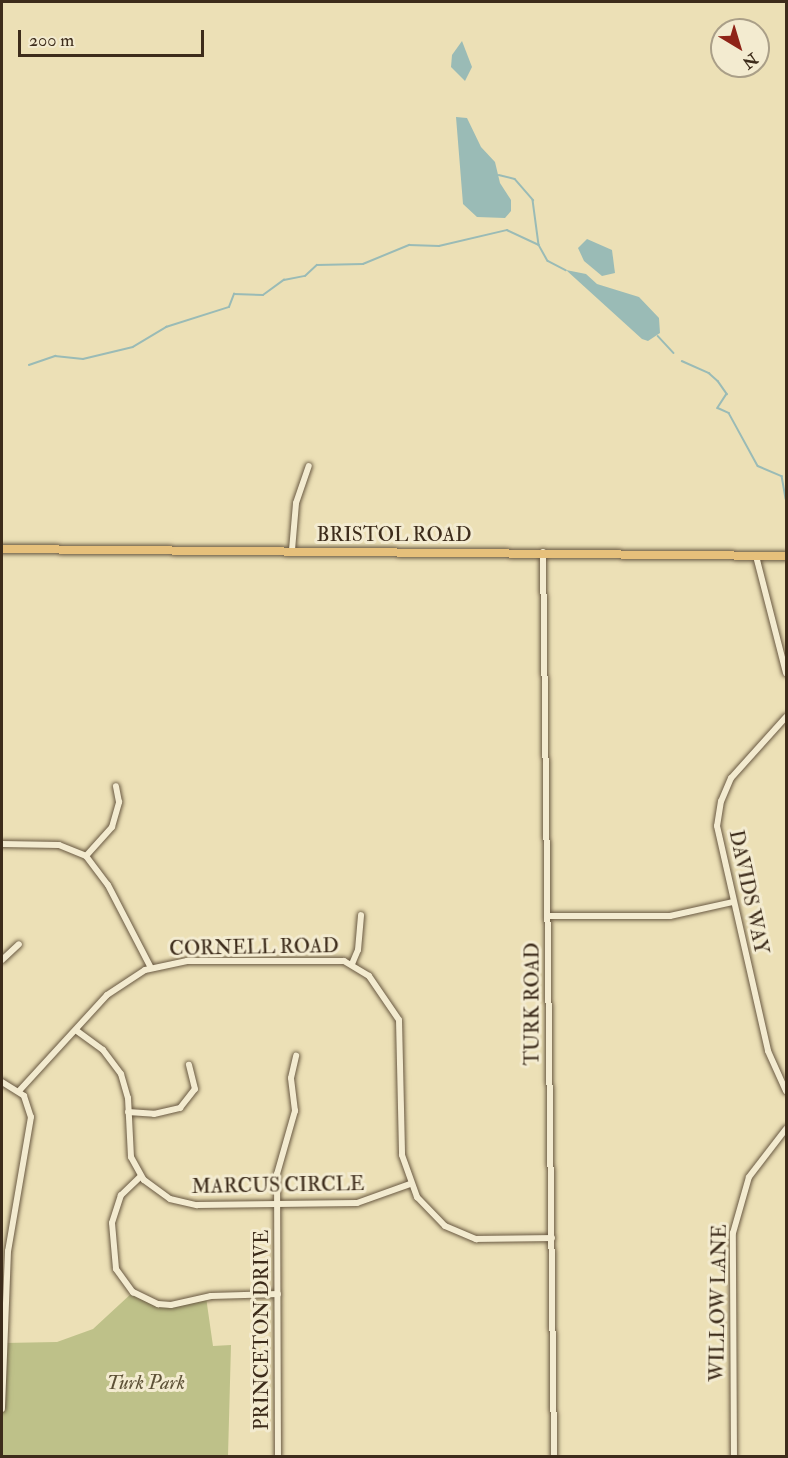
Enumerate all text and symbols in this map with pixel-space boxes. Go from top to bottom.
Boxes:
scale bar [21,18,207,56]
north arrow [710,18,770,78]
text: 200 m [29,29,74,52]
text: N [738,48,762,73]
street label: BRISTOL ROAD [316,522,472,546]
street label: DAVIDS WAY [724,828,774,956]
street label: CORNELL ROAD [169,934,339,960]
street label: TURK ROAD [520,942,544,1066]
street label: MARCUS CIRCLE [191,1171,365,1199]
street label: WILLOW LANE [705,1224,731,1382]
street label: PRINCETON DRIVE [249,1230,273,1430]
park label: Turk Park [107,1370,185,1394]

